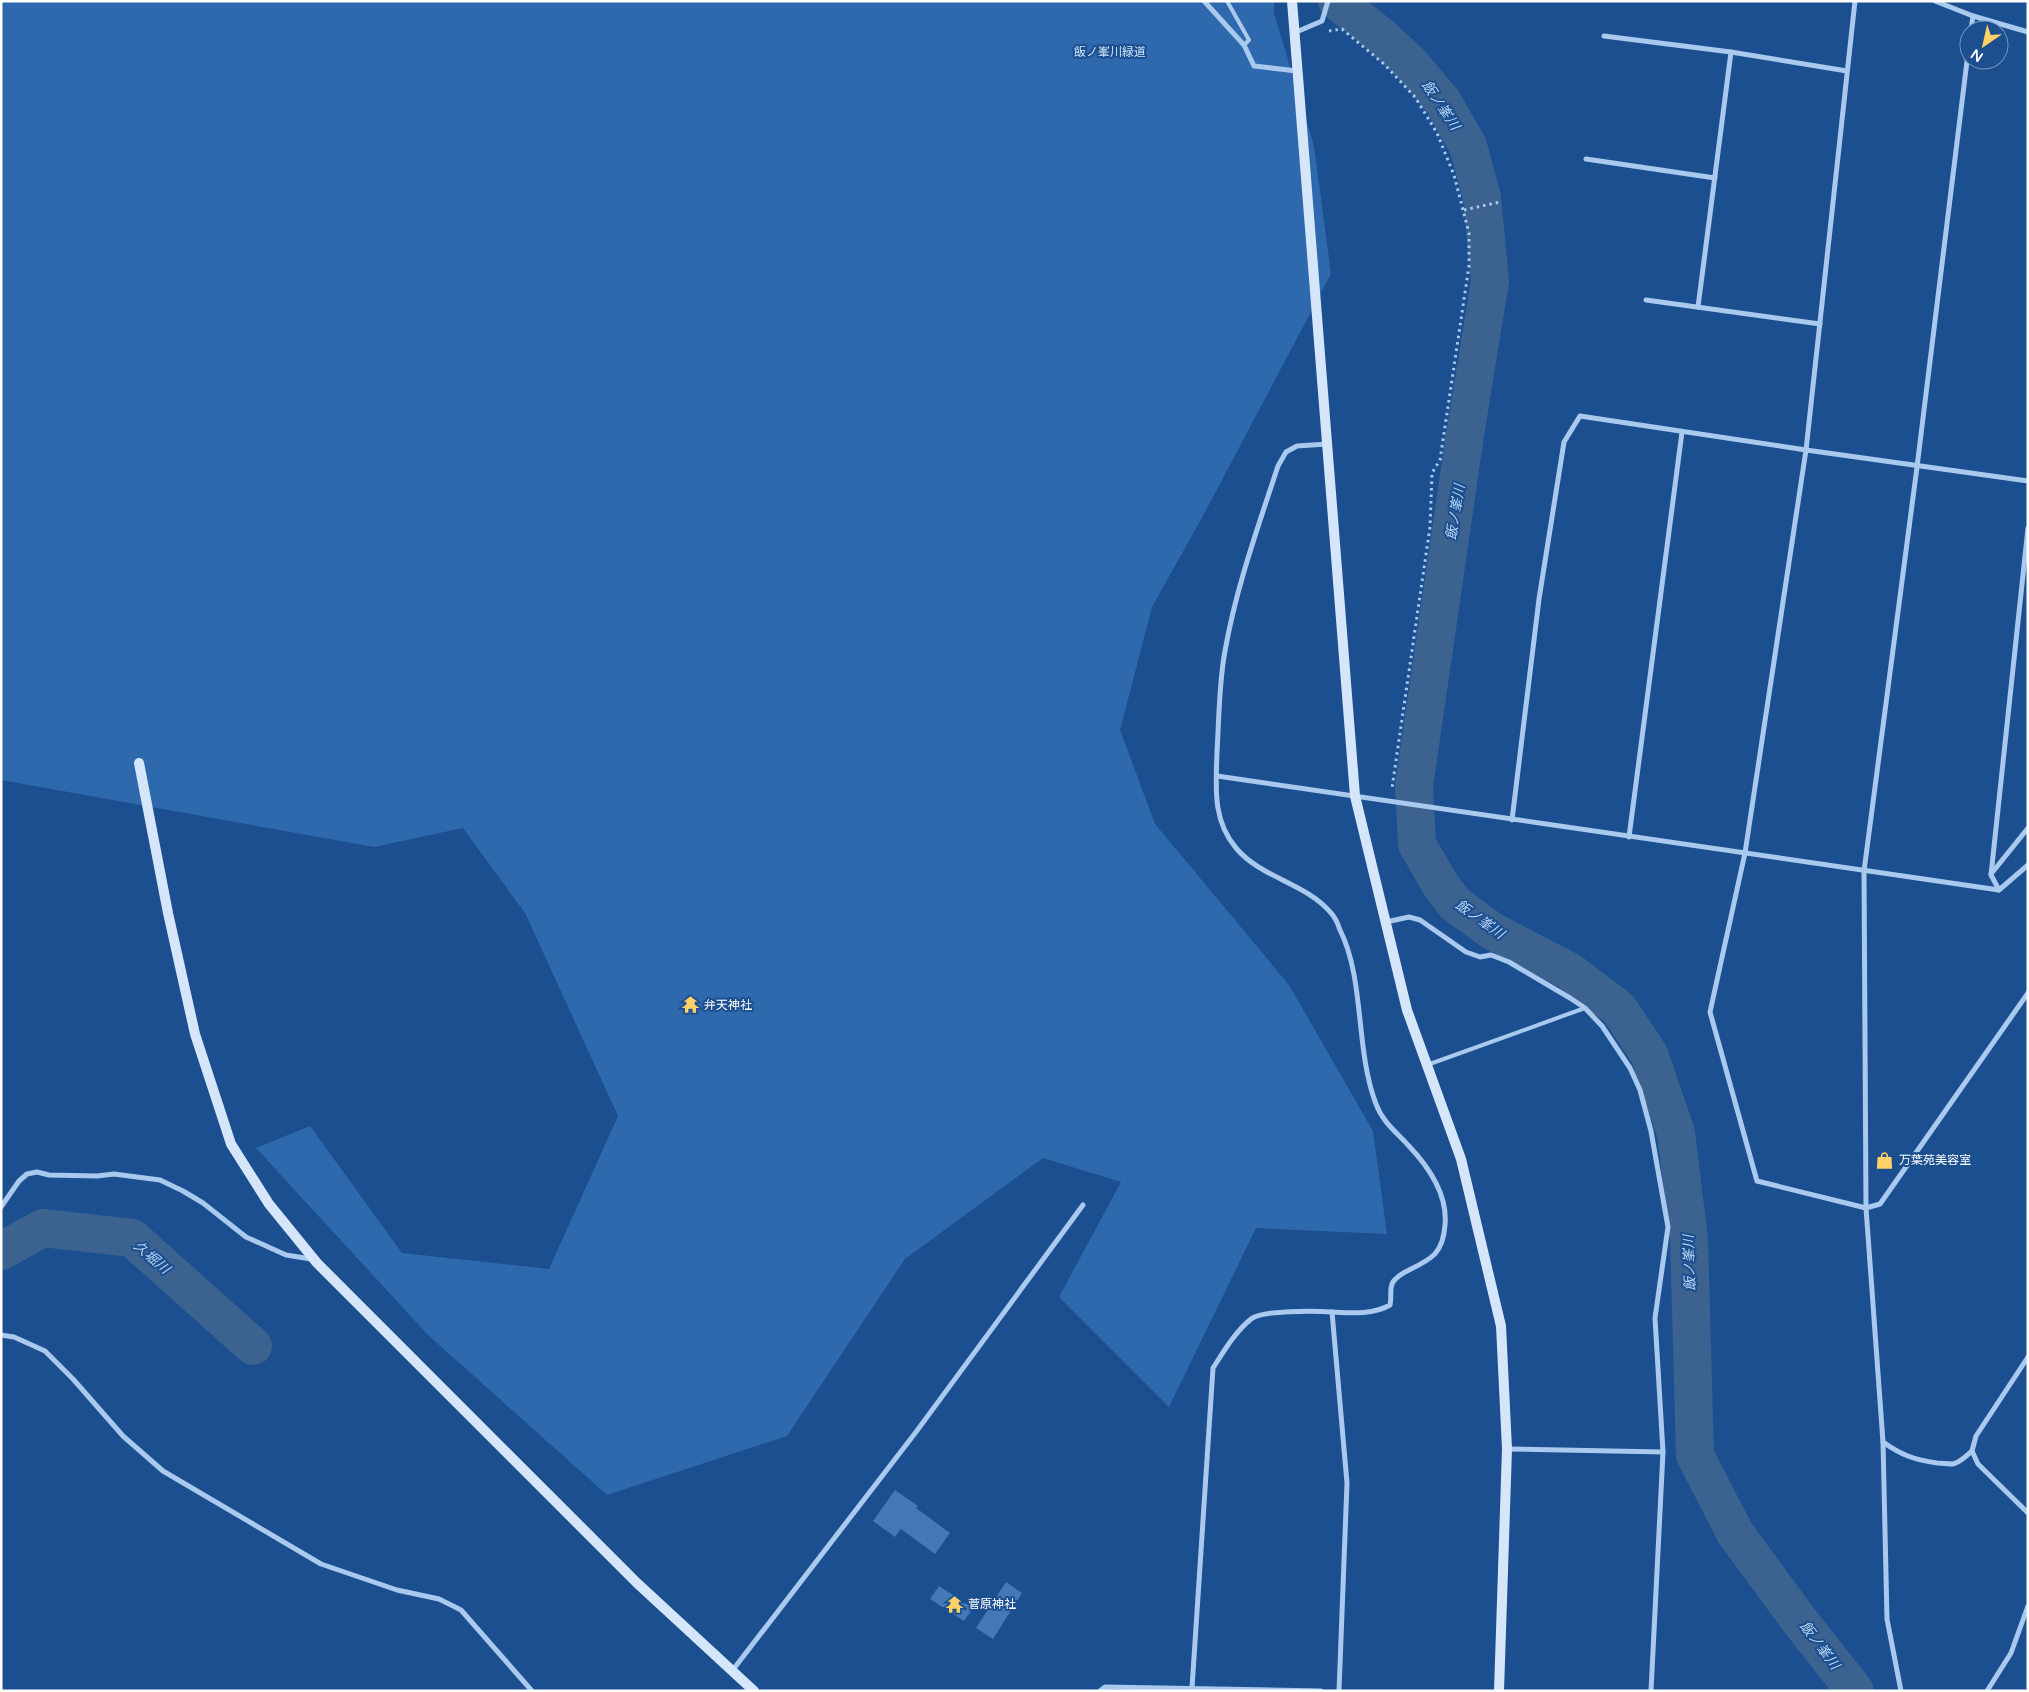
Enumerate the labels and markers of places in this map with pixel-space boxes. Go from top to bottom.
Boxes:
temple icon: 弁天神社 [680,995,700,1015]
place label: 弁天神社 [704,998,752,1012]
shop icon: 万葉苑美容室 [1875,1150,1895,1170]
place label: 万葉苑美容室 [1899,1153,1971,1167]
temple icon: 菅原神社 [944,1594,964,1614]
place label: 菅原神社 [968,1597,1016,1611]

